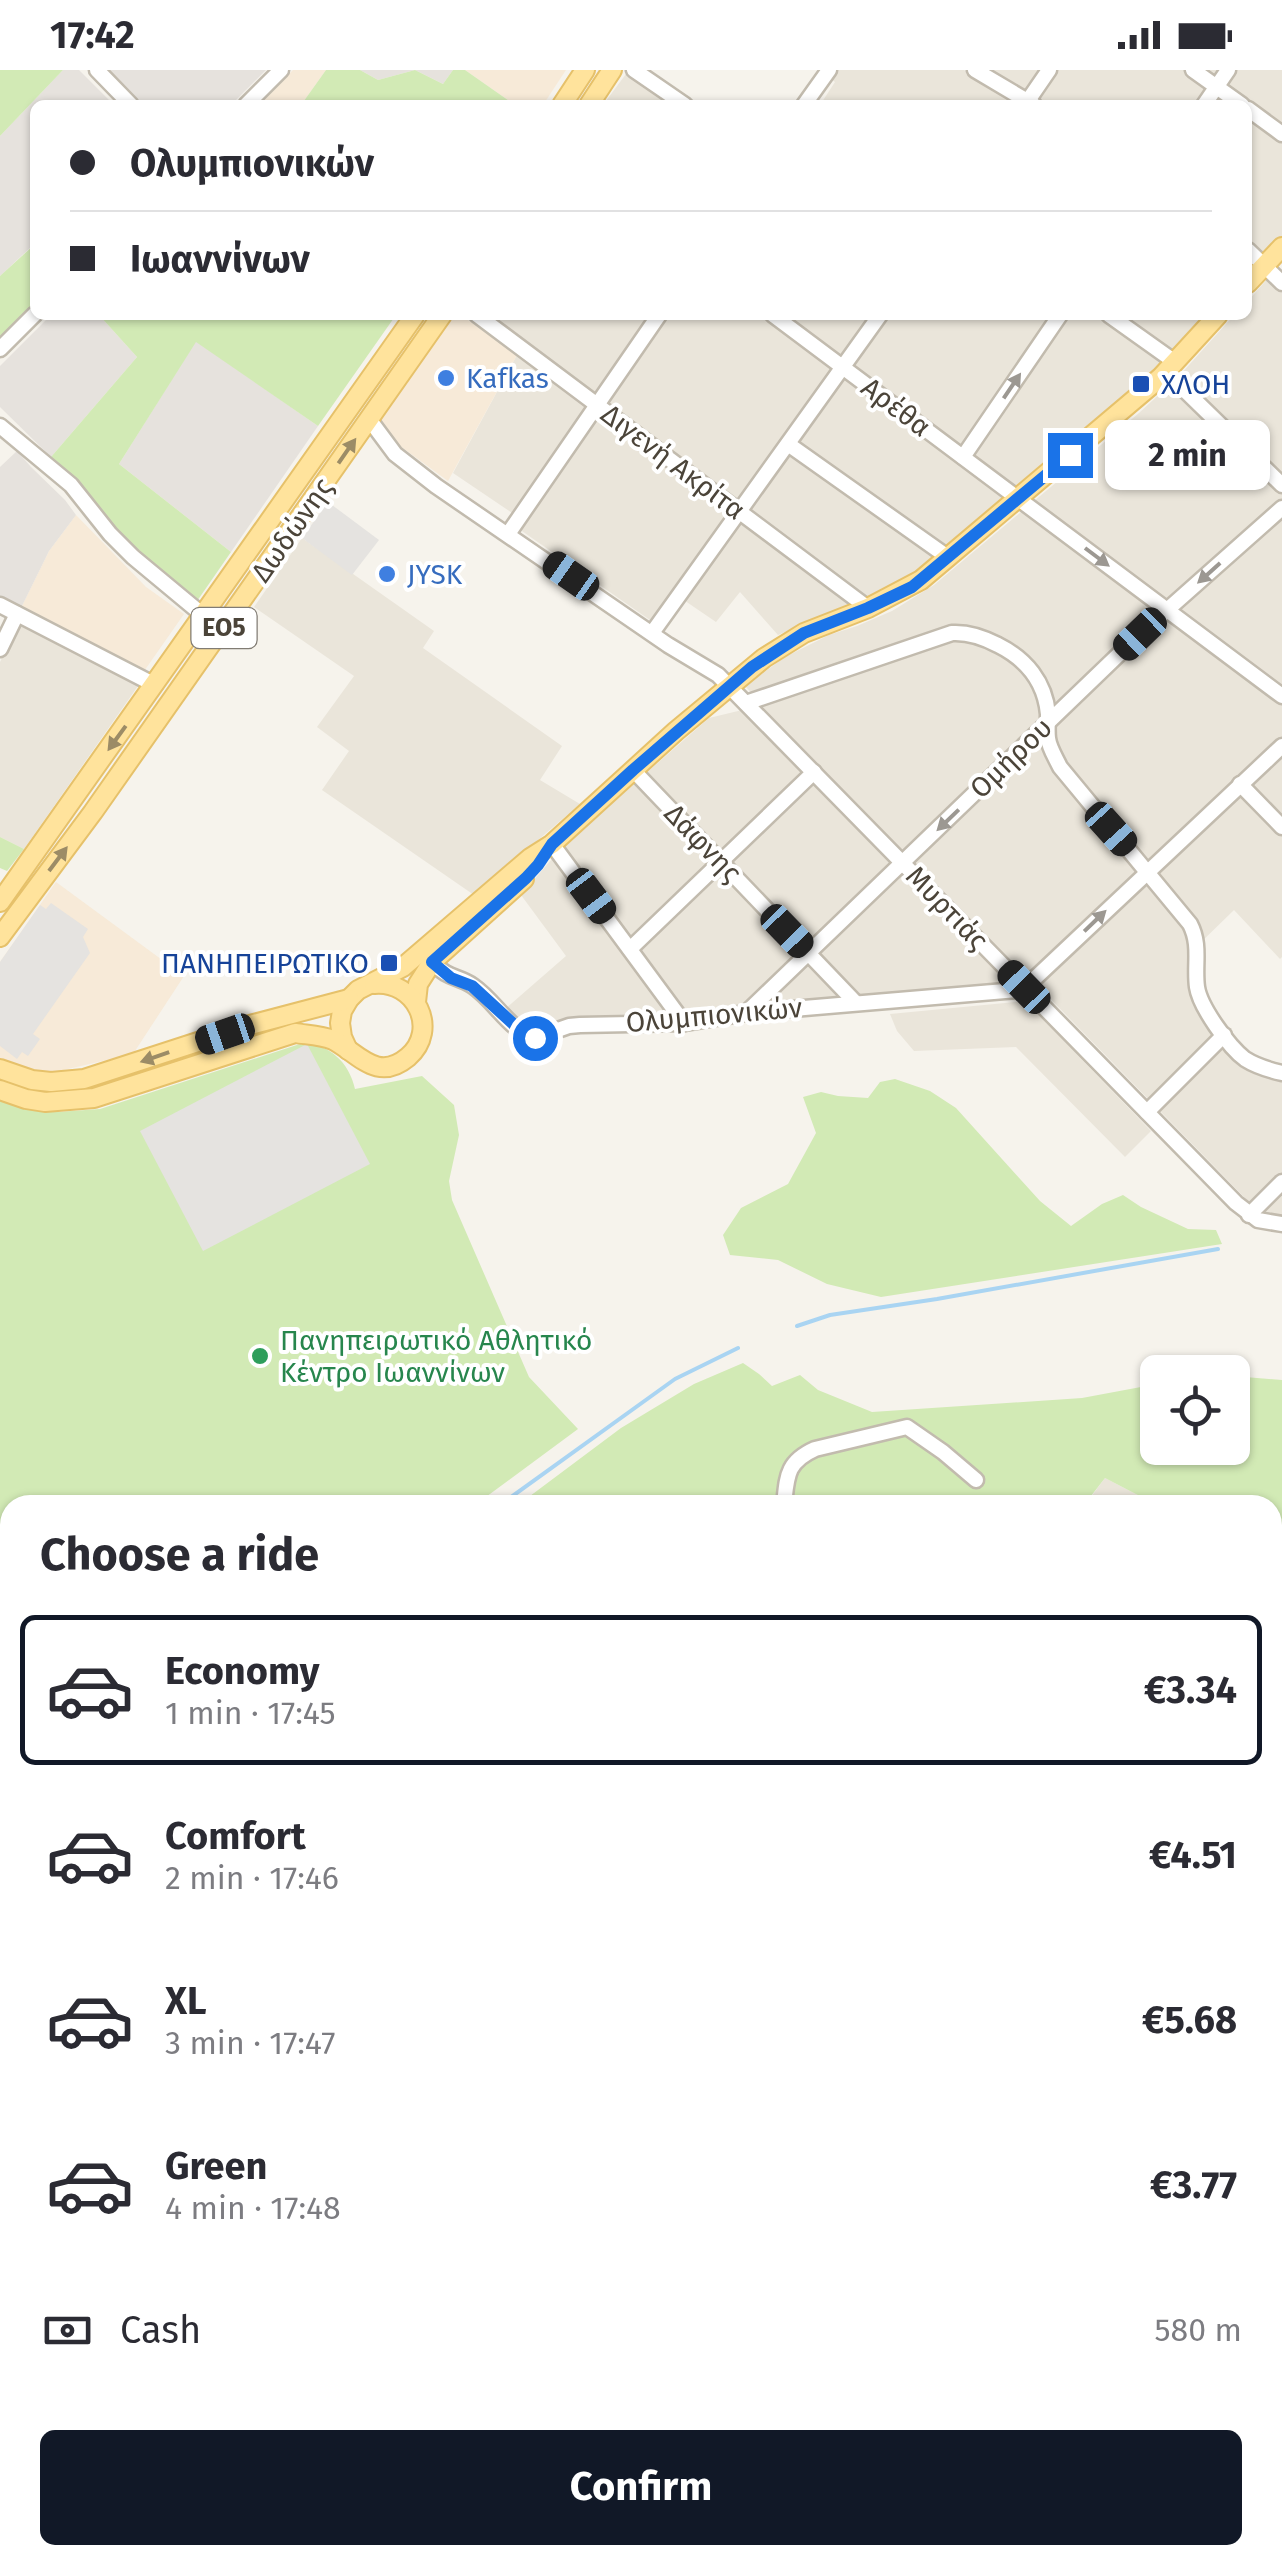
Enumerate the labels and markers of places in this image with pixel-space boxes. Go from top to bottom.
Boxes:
place label: Kafkas [466,362,549,395]
marker: Kafkas [435,367,457,389]
place label: ΧΛΟΗ [1161,368,1230,401]
marker: ΧΛΟΗ [1130,373,1152,395]
place label: JYSK [407,558,463,591]
marker: JYSK [376,563,398,585]
place label: ΠΑΝΗΠΕΙΡΩΤΙΚΟ [161,947,369,980]
marker: ΠΑΝΗΠΕΙΡΩΤΙΚΟ [378,952,400,974]
place label: Πανηπειρωτικό Αθλητικό Κέντρο Ιωαννίνων [280,1324,592,1389]
marker: Πανηπειρωτικό Αθλητικό Κέντρο Ιωαννίνων [249,1345,271,1367]

